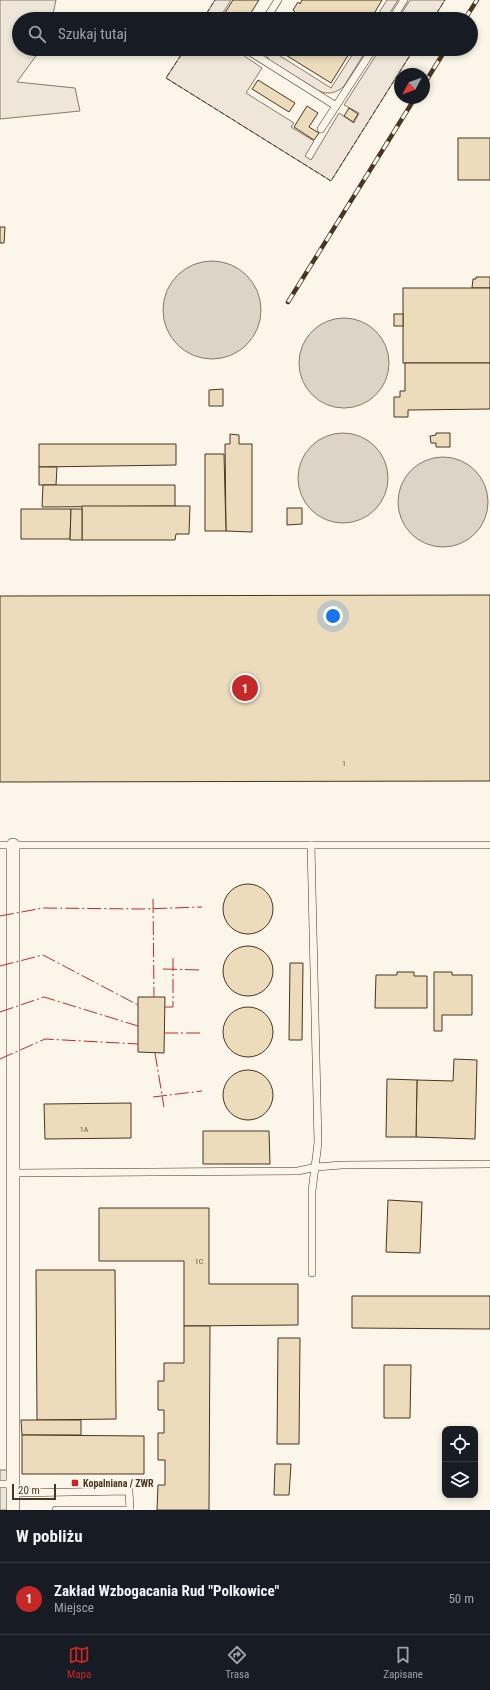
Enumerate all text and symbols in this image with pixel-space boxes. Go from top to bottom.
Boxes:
search box [12,12,478,56]
icon: search [26,23,48,45]
text: Szukaj tutaj [58,25,127,43]
north arrow [394,68,430,104]
your location [323,606,343,626]
pin: 1 [232,673,258,703]
house number: 1 [342,759,346,768]
house number: 1A [80,1125,89,1134]
house number: 1C [195,1257,204,1266]
map controls [442,1426,478,1498]
button: locate [442,1426,478,1462]
button: layers [442,1462,478,1498]
marker: Kopalniana / ZWR [70,1478,80,1488]
place label: Kopalniana / ZWR [83,1478,154,1489]
scale bar [12,1482,56,1501]
text: 20 m [18,1484,40,1497]
text: W pobliżu [16,1526,83,1546]
text: Zakład Wzbogacania Rud "Polkowice" [54,1582,279,1600]
text: 1 [26,1591,32,1606]
text: 50 m [448,1591,474,1606]
text: Miejsce [54,1600,94,1615]
tab: Mapa [67,1644,91,1681]
tab: Trasa [225,1644,249,1681]
tab: Zapisane [383,1644,423,1681]

